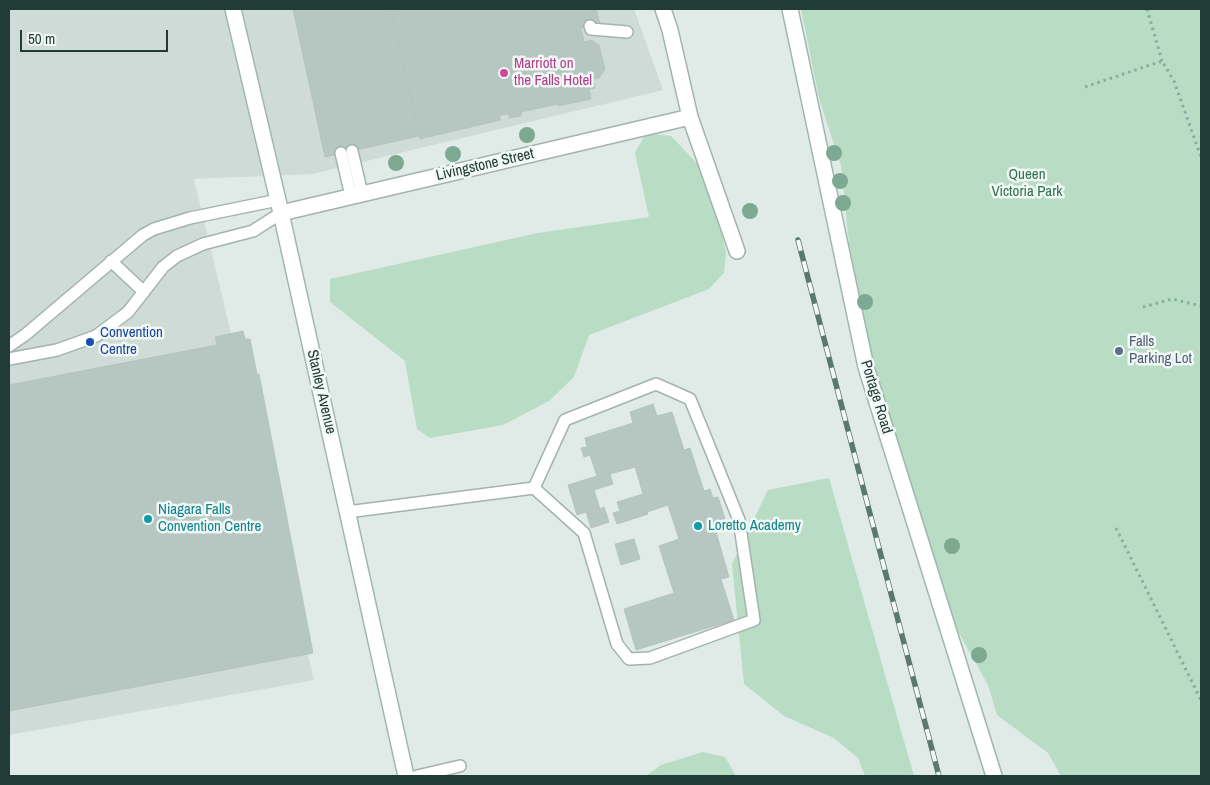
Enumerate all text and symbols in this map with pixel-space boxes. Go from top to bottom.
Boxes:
scale bar [22,20,170,52]
text: 50 m [28,28,55,49]
place label: Marriott on the Falls Hotel [514,55,592,90]
marker: Marriott on the Falls Hotel [498,67,510,79]
street label: Livingstone Street [434,145,536,185]
park label: Queen Victoria Park [992,166,1062,201]
place label: Convention Centre [100,324,163,359]
place label: Falls Parking Lot [1129,333,1192,368]
marker: Convention Centre [84,336,96,348]
marker: Falls Parking Lot [1113,345,1125,357]
street label: Stanley Avenue [303,348,339,436]
street label: Portage Road [856,358,896,436]
place label: Niagara Falls Convention Centre [158,501,261,536]
marker: Niagara Falls Convention Centre [142,513,154,525]
place label: Loretto Academy [708,517,801,535]
marker: Loretto Academy [692,520,704,532]

